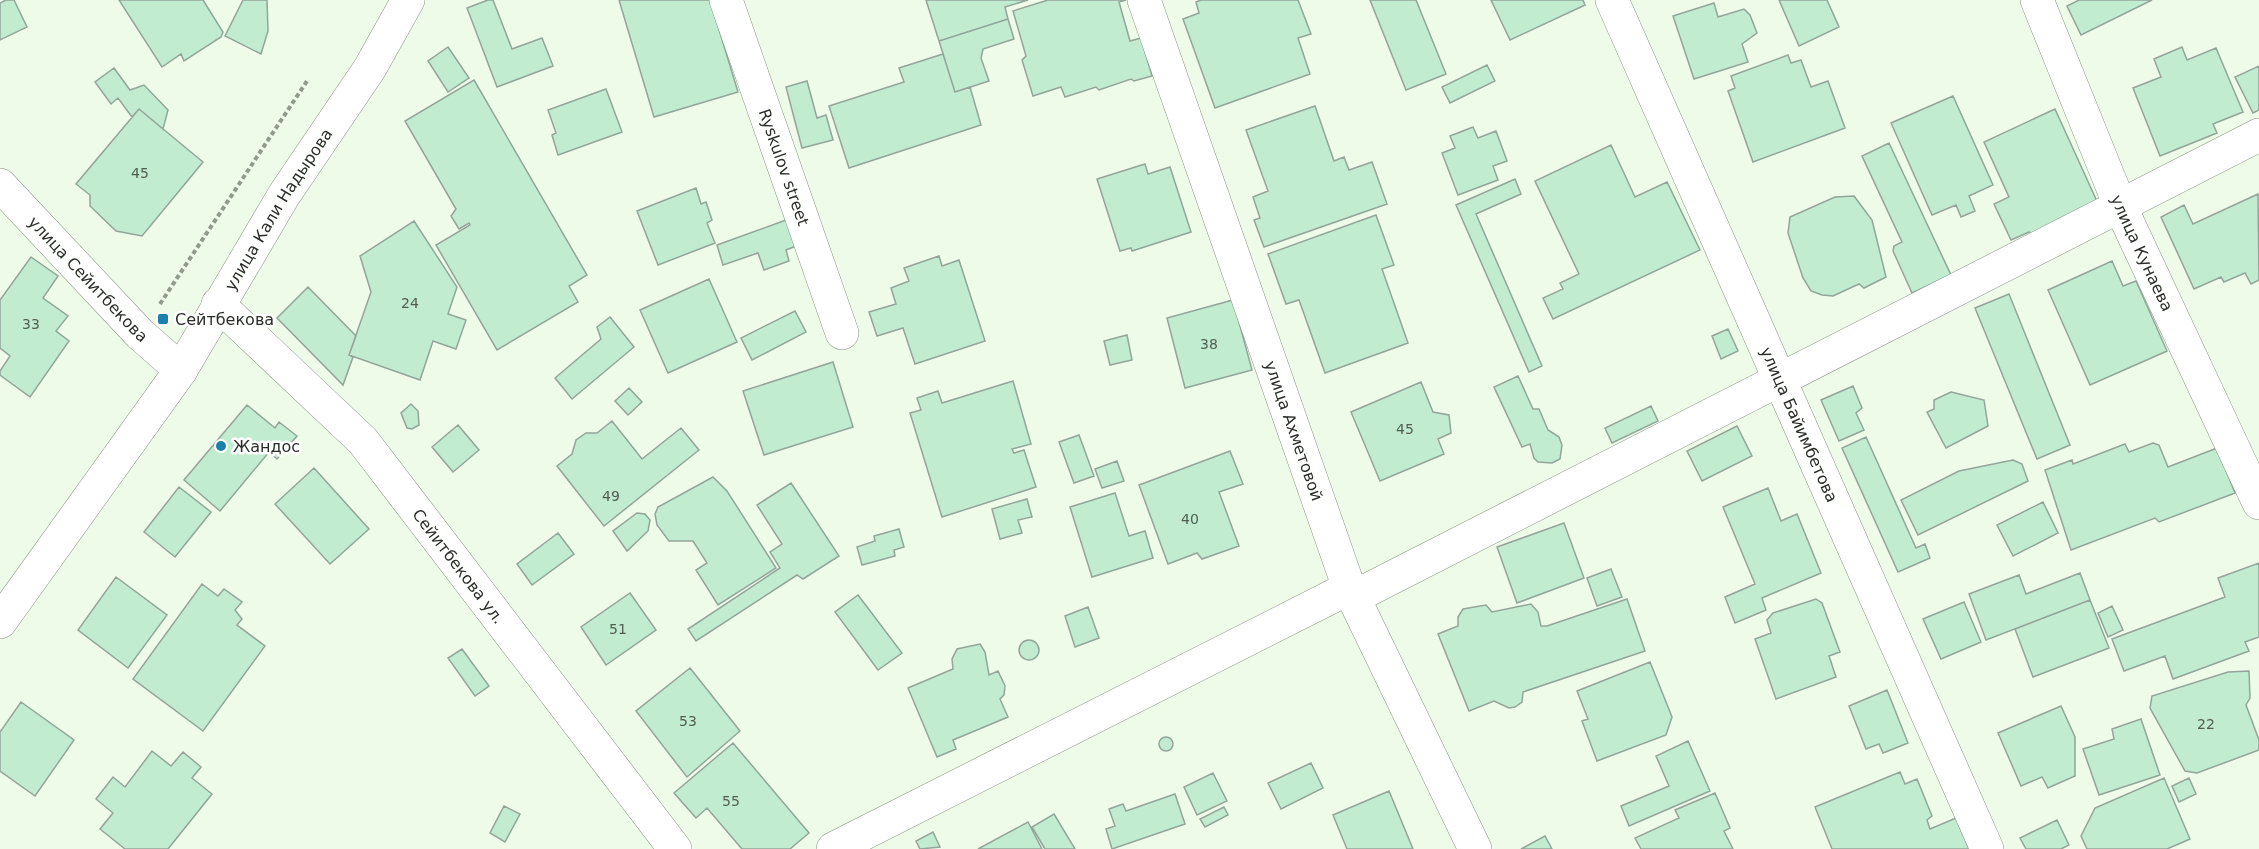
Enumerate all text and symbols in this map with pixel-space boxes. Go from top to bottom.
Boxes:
street label: Ryskulov street [755,106,813,228]
street label: улица Кали Надырова [221,125,336,294]
house number: 45 [131,165,149,181]
street label: улица Кунаева [2107,192,2177,314]
street label: улица Сейитбекова [24,213,151,346]
house number: 24 [401,295,419,311]
place label: Сейтбекова [175,310,274,329]
marker: Сейтбекова [156,312,170,326]
house number: 33 [22,316,40,332]
house number: 38 [1200,336,1218,352]
street label: улица Байимбетова [1756,344,1842,505]
street label: улица Ахметовой [1260,358,1327,503]
house number: 45 [1396,421,1414,437]
place label: Жандос [233,437,300,456]
marker: Жандос [214,439,228,453]
house number: 49 [602,488,620,504]
street label: Сейитбекова ул. [408,505,508,628]
house number: 40 [1181,511,1199,527]
house number: 51 [609,621,627,637]
house number: 53 [679,713,697,729]
house number: 22 [2197,716,2215,732]
house number: 55 [722,793,740,809]

